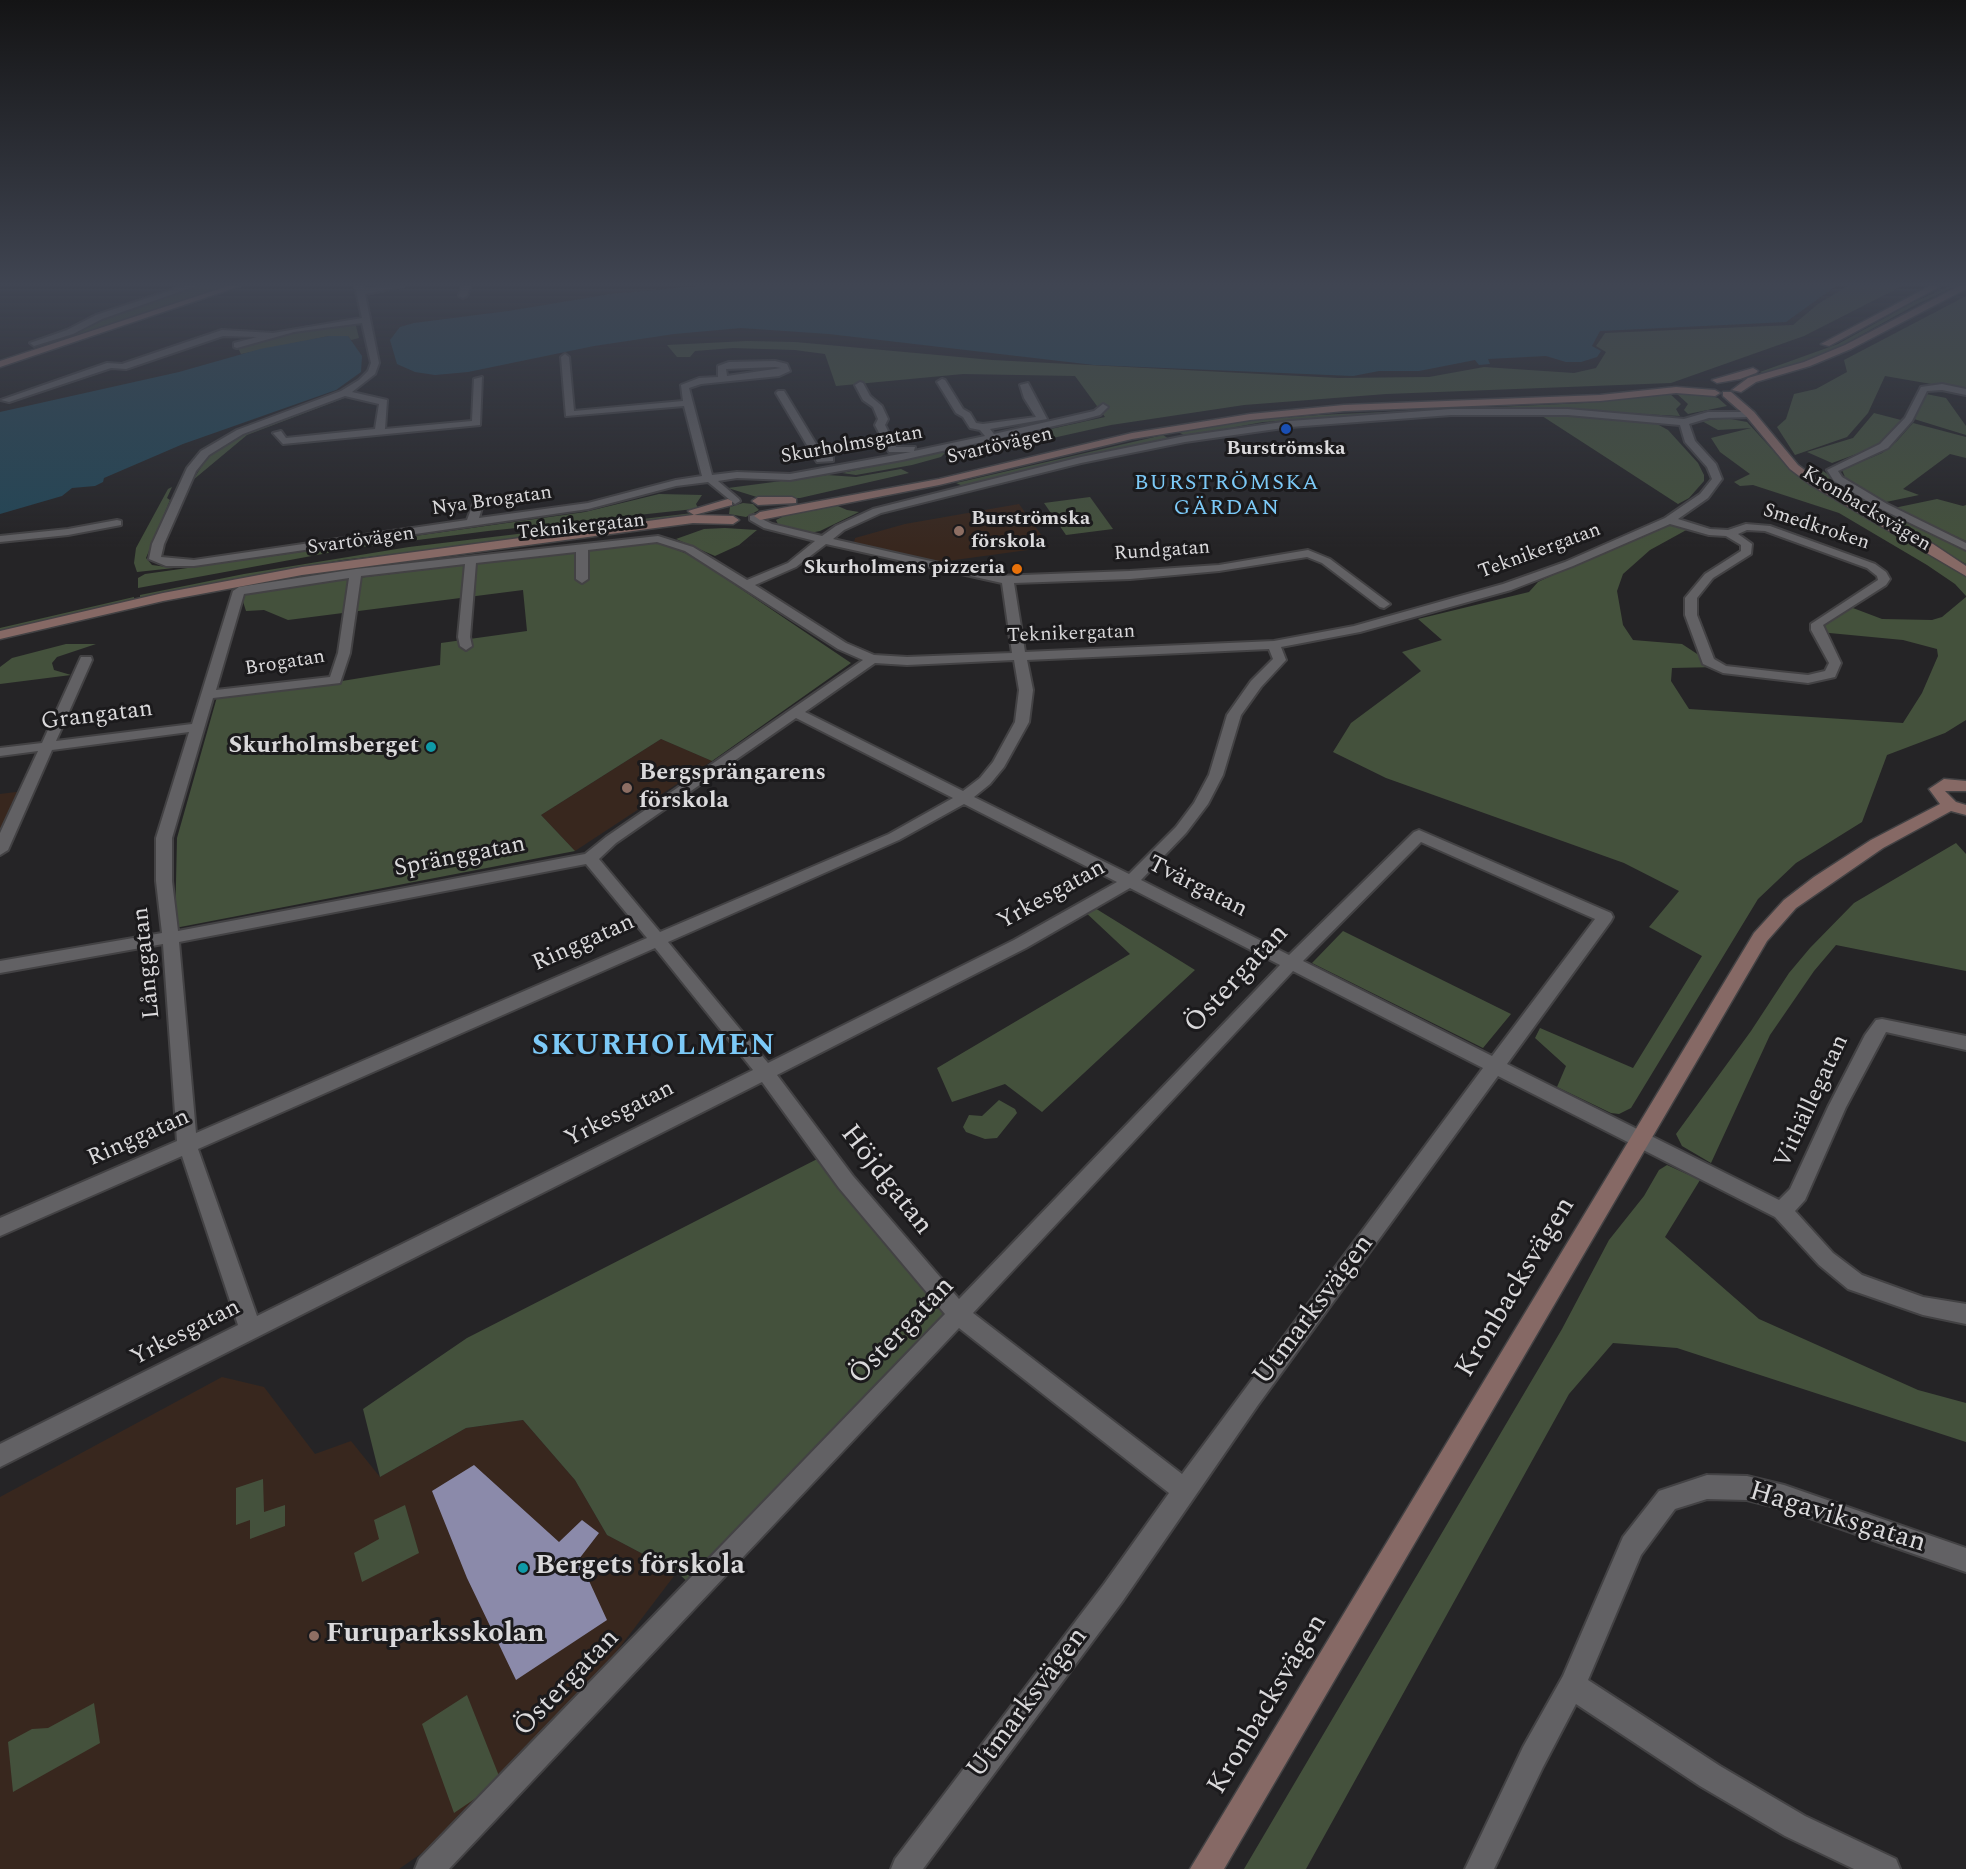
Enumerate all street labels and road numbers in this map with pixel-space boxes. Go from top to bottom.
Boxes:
street label: Skurholmsgatan [779,422,925,470]
street label: Svartövägen [945,423,1055,471]
street label: Kronbacksvägen [1797,462,1935,558]
street label: Nya Brogatan [430,482,554,522]
street label: Smedkroken [1760,499,1872,557]
street label: Teknikergatan [516,509,646,547]
street label: Teknikergatan [1476,519,1604,585]
street label: Svartövägen [306,523,416,561]
street label: Rundgatan [1113,537,1211,567]
street label: Teknikergatan [1006,621,1136,649]
street label: Brogatan [243,646,327,682]
street label: Grangatan [39,696,155,738]
street label: Spränggatan [392,831,528,885]
street label: Tvärgatan [1142,851,1252,925]
street label: Yrkesgatan [993,855,1111,937]
street label: Långgatan [128,906,168,1020]
street label: Ringgatan [529,909,639,979]
street label: Östergatan [1179,918,1297,1042]
street label: Vithällegatan [1770,1031,1856,1173]
street label: Yrkesgatan [560,1075,680,1155]
street label: Ringgatan [84,1104,194,1174]
street label: Höjdgatan [831,1119,939,1243]
street label: Kronbacksvägen [1450,1192,1584,1384]
street label: Utmarksvägen [1247,1229,1383,1393]
street label: Östergatan [843,1271,963,1393]
street label: Yrkesgatan [126,1294,246,1374]
street label: Hagaviksgatan [1745,1476,1929,1562]
street label: Kronbacksvägen [1202,1609,1336,1801]
street label: Utmarksvägen [961,1622,1097,1786]
street label: Östergatan [508,1623,628,1745]

